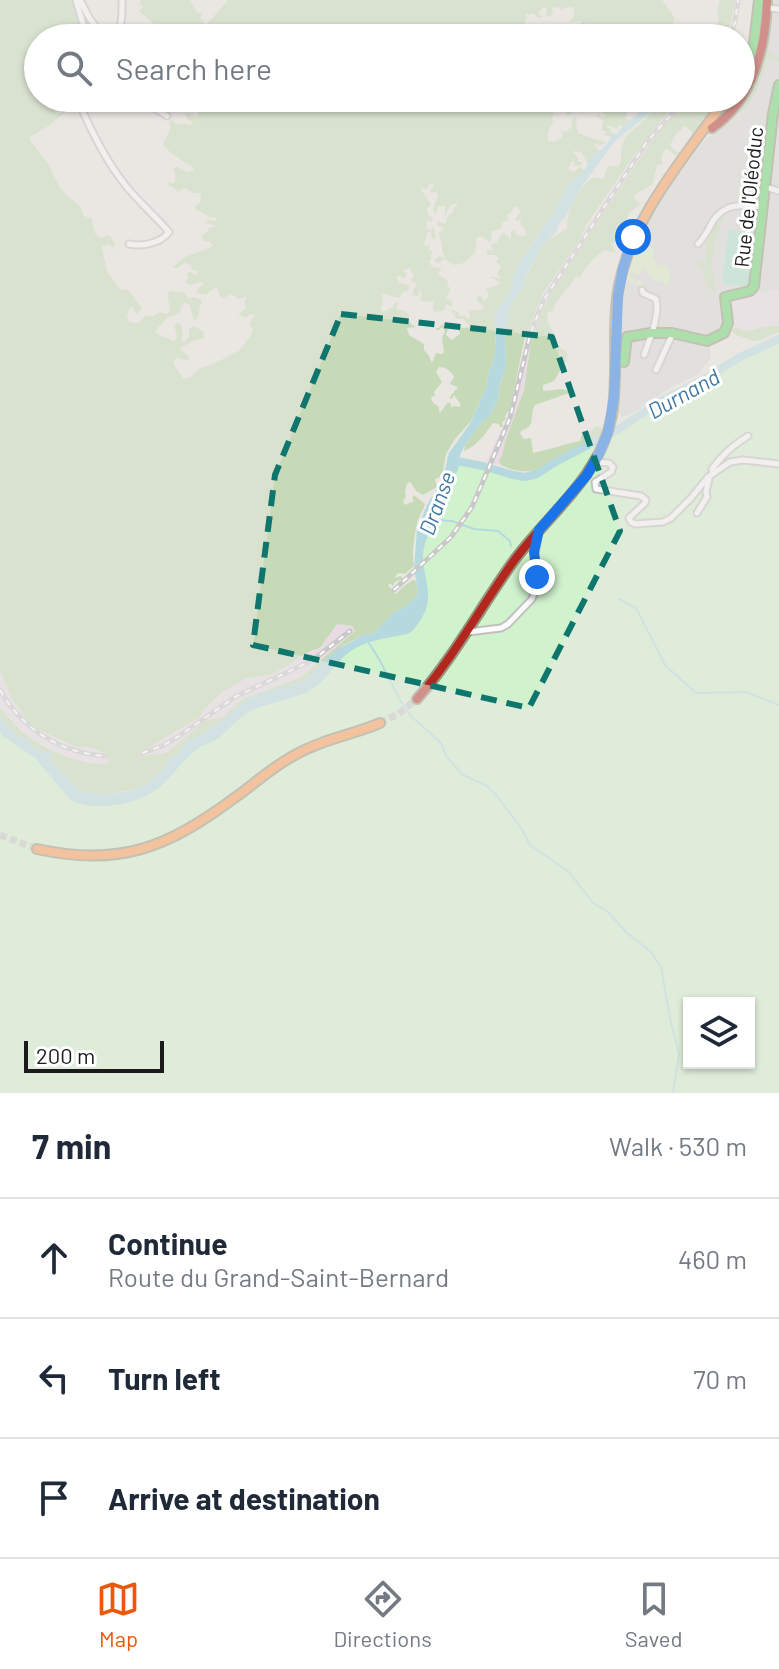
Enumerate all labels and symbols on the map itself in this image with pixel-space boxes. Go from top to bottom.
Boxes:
street label: Rue de l'Oléoduc [729,126,767,268]
route start [615,219,651,255]
water label: Durnand [642,362,724,423]
water label: Dranse [413,468,459,538]
route end [519,559,555,595]
scale bar [24,1037,164,1073]

